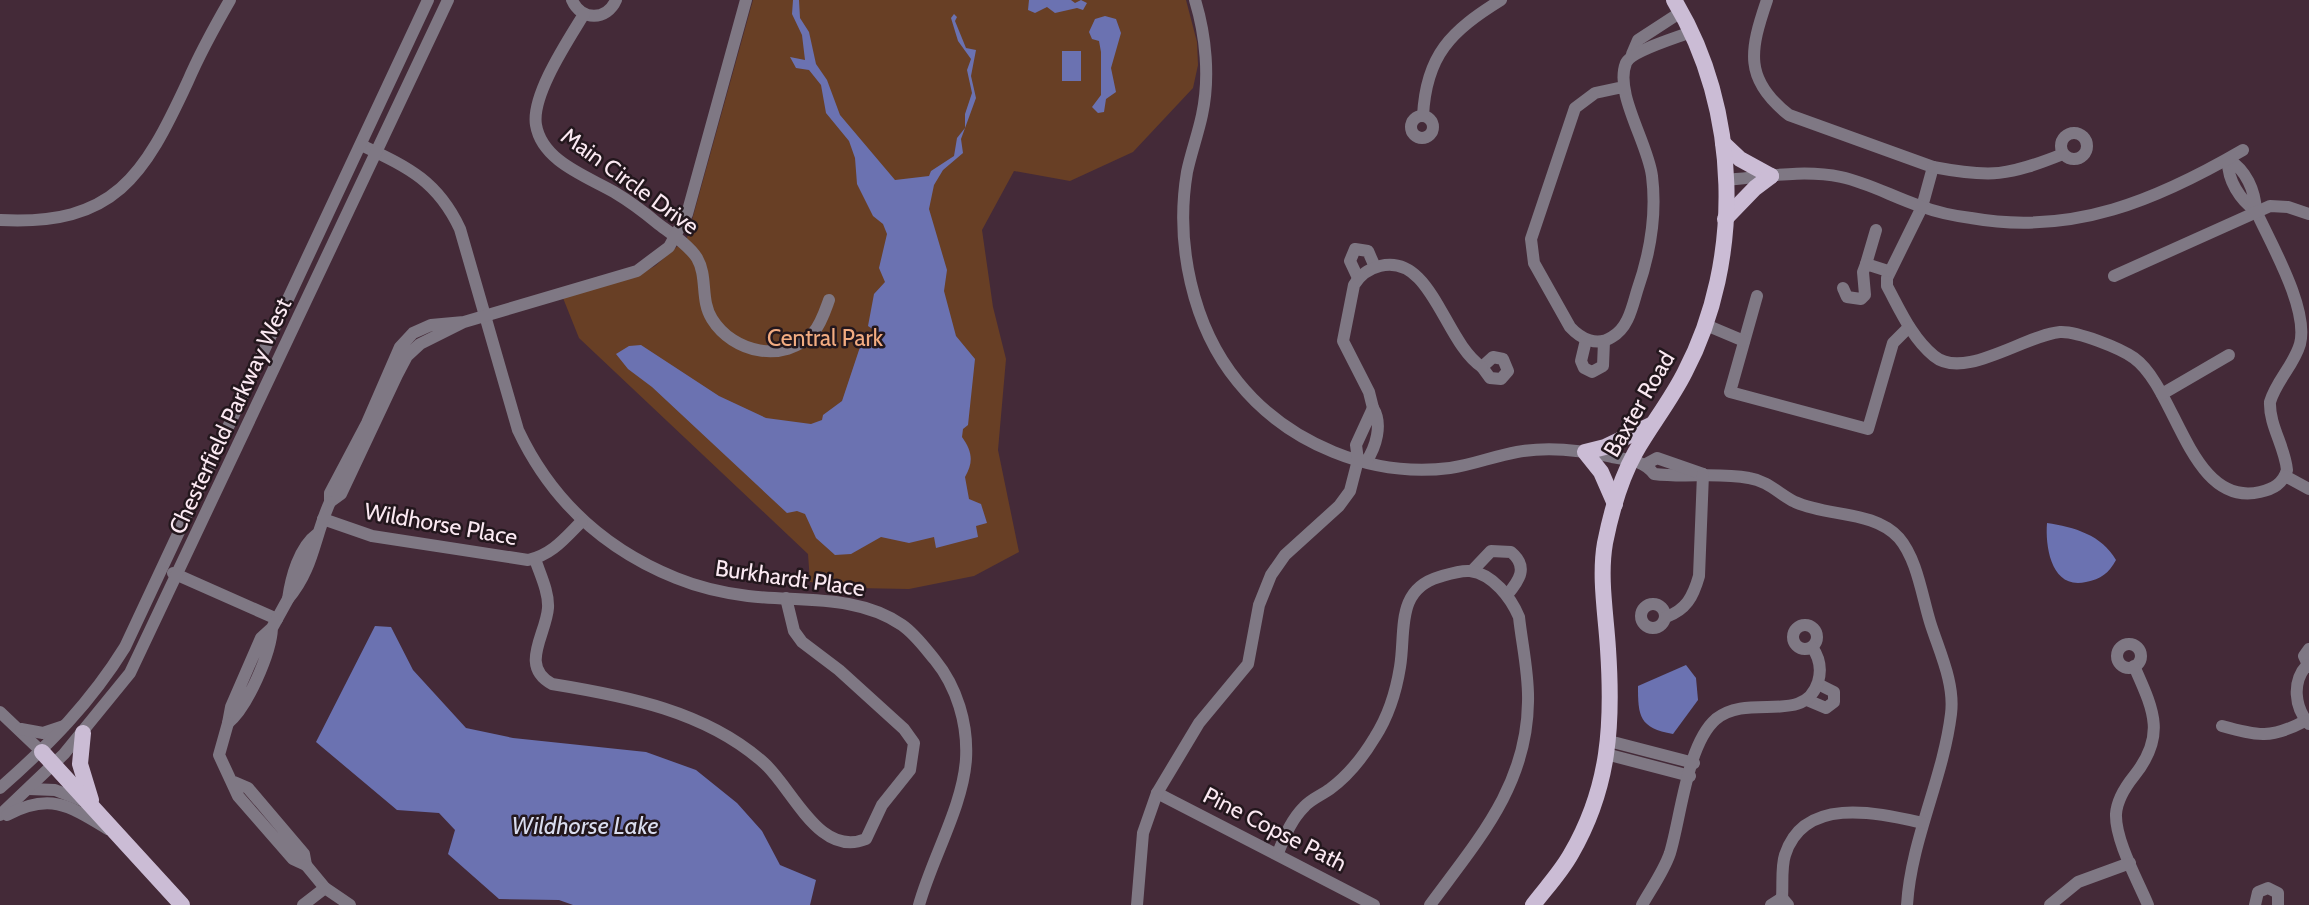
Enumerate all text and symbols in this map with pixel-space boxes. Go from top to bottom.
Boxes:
street label: Main Circle Drive [556,122,705,241]
street label: Chesterfield Parkway West [163,293,297,539]
park label: Central Park [767,324,884,352]
street label: Baxter Road [1598,346,1680,462]
street label: Wildhorse Place [362,497,520,551]
street label: Burkhardt Place [713,554,867,602]
street label: Pine Copse Path [1199,781,1351,877]
water label: Wildhorse Lake [511,811,659,840]

